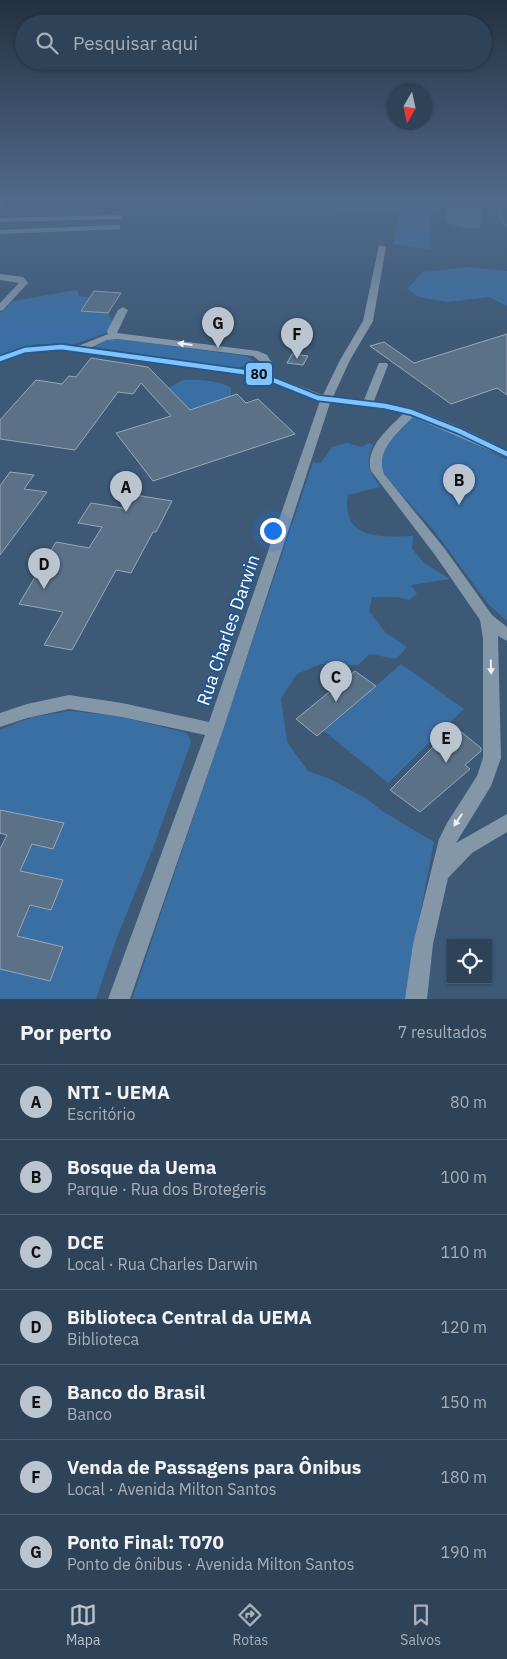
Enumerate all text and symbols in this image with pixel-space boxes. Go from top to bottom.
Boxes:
search box [15,15,492,70]
icon: search [33,29,61,57]
text: Pesquisar aqui [73,31,198,55]
north arrow [387,85,432,130]
pin: G [202,307,234,348]
pin: F [281,318,313,359]
one-way arrow [177,340,193,348]
line badge: 80 [245,362,273,386]
text: 80 [251,365,267,383]
pin: B [443,464,475,505]
pin: A [110,471,142,512]
your location [260,518,286,544]
pin: D [28,548,60,589]
street label: Rua Charles Darwin [191,552,265,708]
one-way arrow [487,659,495,675]
pin: C [320,661,352,702]
pin: E [430,722,462,763]
one-way arrow [453,813,463,827]
map controls [447,939,492,984]
button: locate [447,939,492,984]
text: Por perto [20,1018,112,1046]
text: 7 resultados [398,1022,487,1042]
text: NTI - UEMA [67,1080,170,1104]
text: A [31,1092,41,1112]
text: 80 m [450,1092,487,1112]
text: Escritório [67,1104,135,1124]
text: Bosque da Uema [67,1155,217,1179]
text: B [31,1167,41,1187]
text: 100 m [440,1167,487,1187]
text: Parque · Rua dos Brotegeris [67,1179,267,1199]
text: DCE [67,1230,104,1254]
text: C [31,1242,41,1262]
text: 110 m [440,1242,487,1262]
text: Local · Rua Charles Darwin [67,1254,258,1274]
text: Biblioteca Central da UEMA [67,1305,312,1329]
text: D [30,1317,42,1337]
text: 120 m [440,1317,487,1337]
text: Biblioteca [67,1329,139,1349]
text: Banco do Brasil [67,1380,205,1404]
text: E [31,1392,41,1412]
text: 150 m [440,1392,487,1412]
text: Banco [67,1404,112,1424]
text: Venda de Passagens para Ônibus [67,1455,361,1479]
text: F [31,1467,41,1487]
text: 180 m [440,1467,487,1487]
text: Local · Avenida Milton Santos [67,1479,277,1499]
text: Ponto Final: T070 [67,1530,224,1554]
text: G [30,1542,42,1562]
text: 190 m [440,1542,487,1562]
text: Ponto de ônibus · Avenida Milton Santos [67,1554,355,1574]
tab: Mapa [66,1601,100,1649]
tab: Rotas [232,1601,268,1649]
tab: Salvos [400,1601,441,1649]

